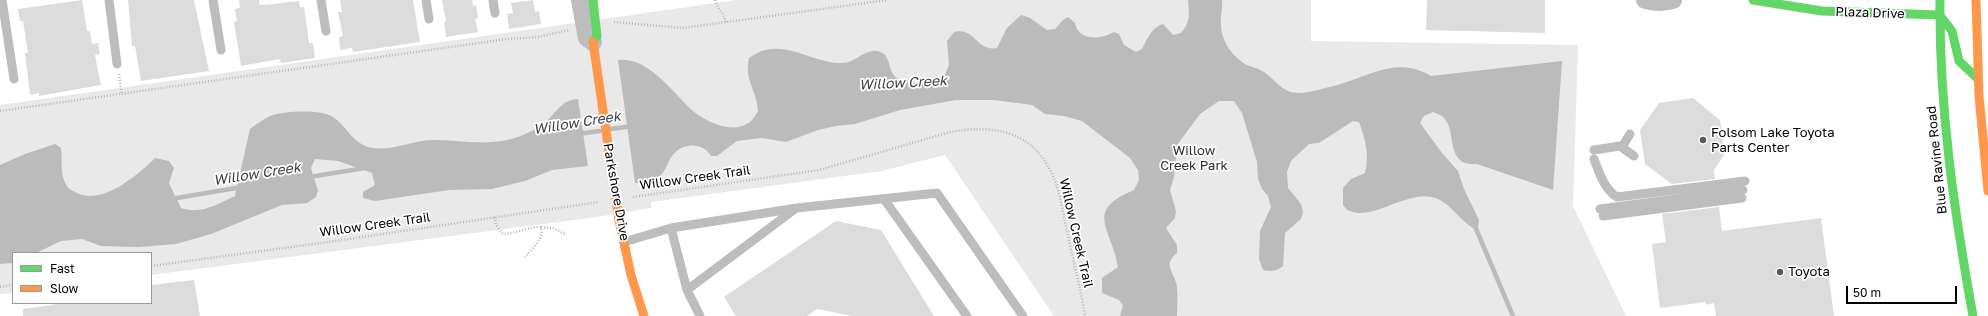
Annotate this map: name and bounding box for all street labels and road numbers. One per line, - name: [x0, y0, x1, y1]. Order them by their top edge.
- street label: Plaza Drive: [1835, 4, 1905, 22]
- street label: Blue Ravine Road: [1924, 105, 1950, 215]
- street label: Parkshore Drive: [600, 142, 632, 242]
- street label: Willow Creek Trail: [639, 162, 751, 194]
- street label: Willow Creek Trail: [1056, 177, 1096, 289]
- street label: Willow Creek Trail: [319, 209, 431, 241]

